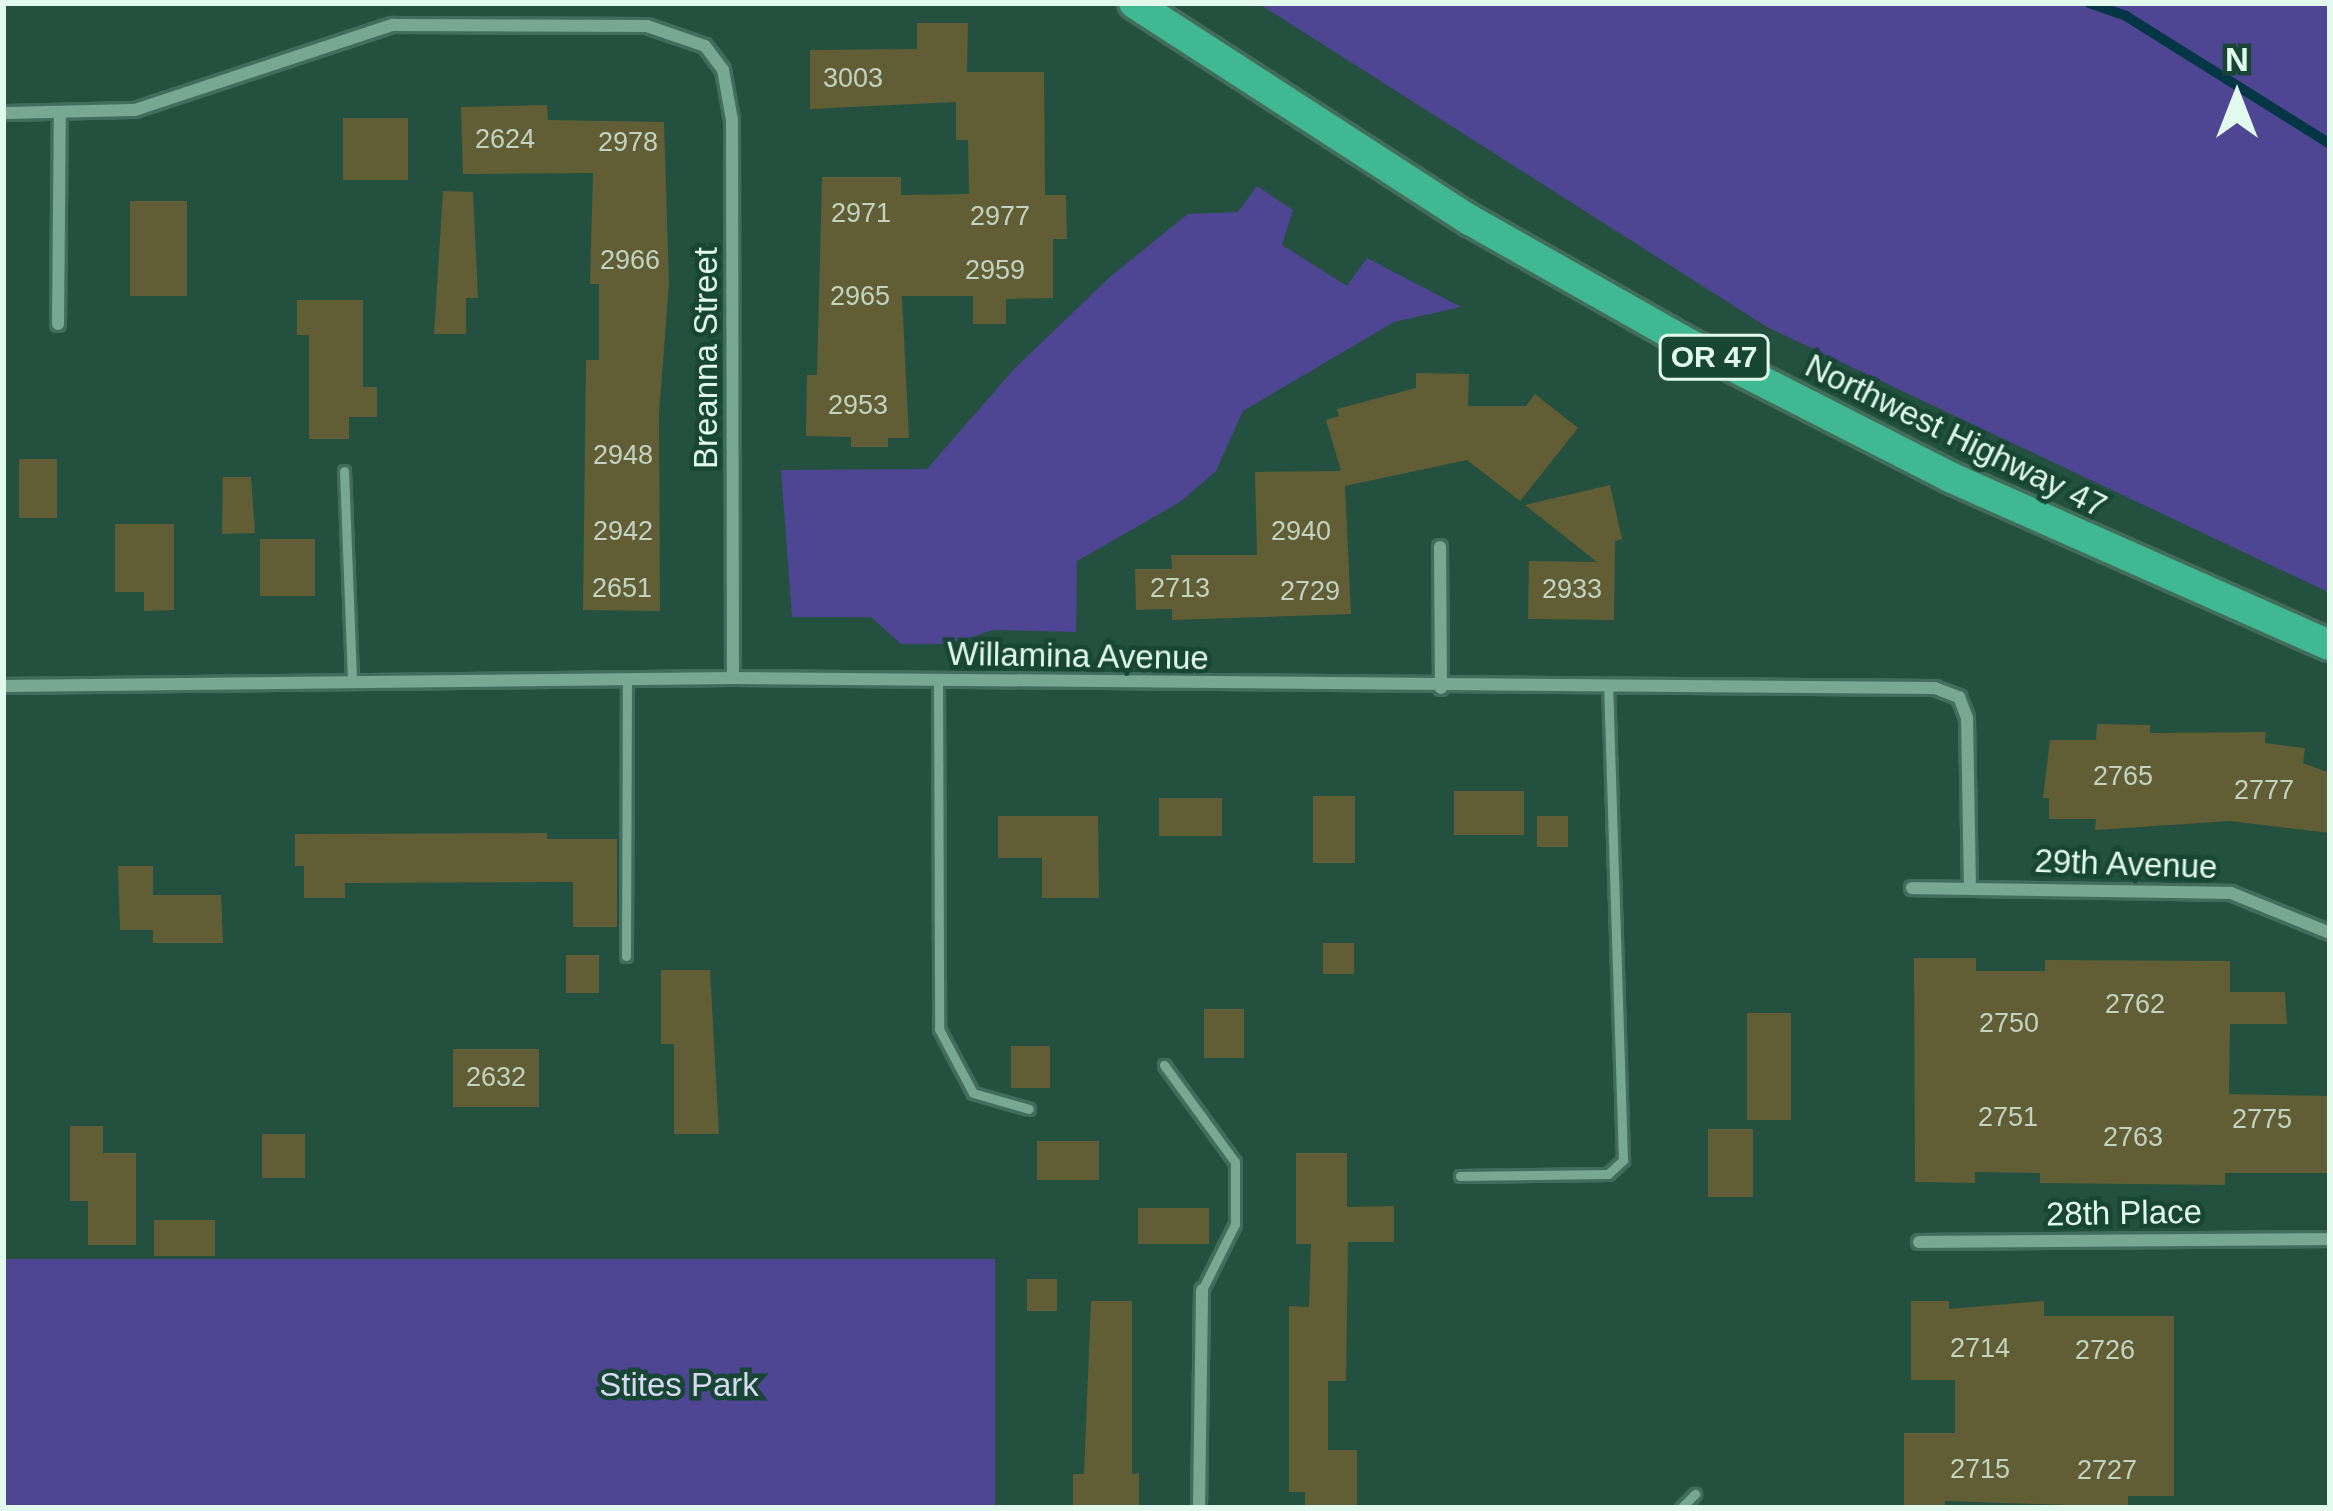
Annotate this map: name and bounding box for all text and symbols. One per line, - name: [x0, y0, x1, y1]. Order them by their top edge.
- north arrow: [2177, 36, 2297, 156]
- text: N: [2225, 41, 2249, 78]
- house number: 3003: [823, 63, 883, 95]
- house number: 2624: [475, 124, 535, 156]
- house number: 2978: [598, 127, 658, 159]
- house number: 2971: [831, 198, 891, 230]
- house number: 2977: [970, 201, 1030, 233]
- house number: 2966: [600, 245, 660, 277]
- street label: Breanna Street: [686, 247, 726, 469]
- house number: 2959: [965, 255, 1025, 287]
- house number: 2965: [830, 281, 890, 313]
- road number: OR 47: [1657, 333, 1771, 381]
- street label: Northwest Highway 47: [1799, 346, 2113, 526]
- house number: 2953: [828, 390, 888, 422]
- house number: 2948: [593, 440, 653, 472]
- house number: 2942: [593, 516, 653, 548]
- house number: 2940: [1271, 516, 1331, 548]
- house number: 2651: [592, 573, 652, 605]
- house number: 2713: [1150, 573, 1210, 605]
- house number: 2933: [1542, 574, 1602, 606]
- house number: 2729: [1280, 576, 1340, 608]
- street label: Willamina Avenue: [946, 634, 1210, 678]
- house number: 2765: [2093, 761, 2153, 793]
- house number: 2777: [2234, 775, 2294, 807]
- street label: 29th Avenue: [2033, 841, 2219, 887]
- house number: 2762: [2105, 989, 2165, 1021]
- house number: 2750: [1979, 1008, 2039, 1040]
- house number: 2632: [466, 1062, 526, 1094]
- house number: 2751: [1978, 1102, 2038, 1134]
- house number: 2775: [2232, 1104, 2292, 1136]
- house number: 2763: [2103, 1122, 2163, 1154]
- street label: 28th Place: [2046, 1192, 2202, 1234]
- house number: 2714: [1950, 1333, 2010, 1365]
- house number: 2726: [2075, 1335, 2135, 1367]
- park label: Stites Park: [599, 1365, 759, 1405]
- house number: 2715: [1950, 1454, 2010, 1486]
- house number: 2727: [2077, 1455, 2137, 1487]

